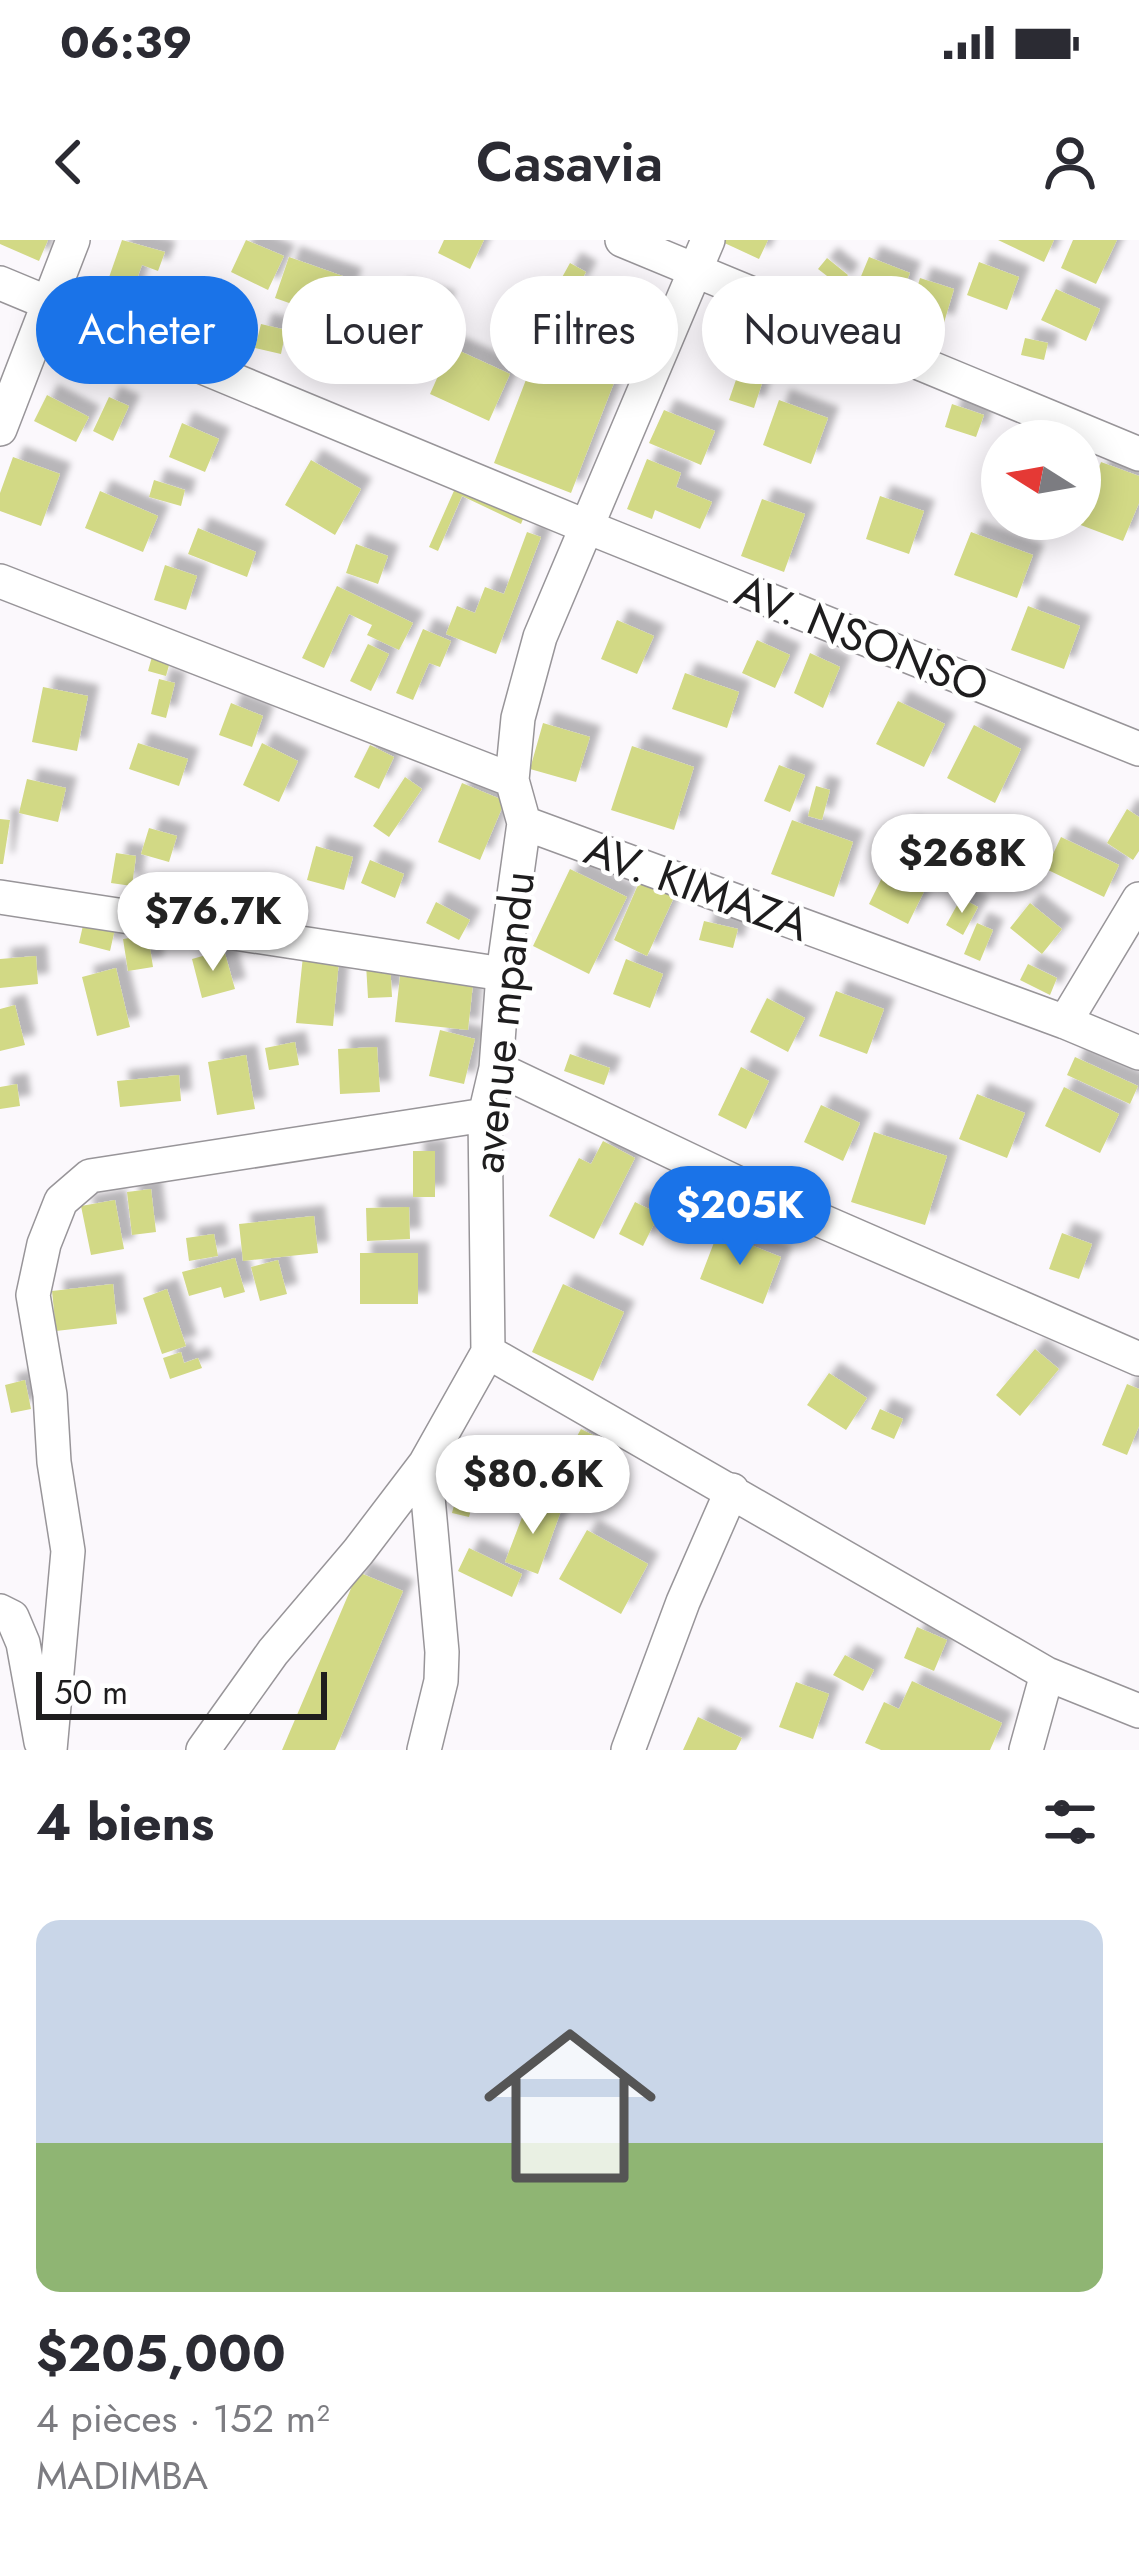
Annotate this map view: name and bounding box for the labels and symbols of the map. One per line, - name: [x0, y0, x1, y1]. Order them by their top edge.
- north arrow: [981, 420, 1101, 540]
- street label: AV. NSONSO: [726, 558, 998, 718]
- pin: $268K: [878, 814, 1046, 916]
- street label: AV. KIMAZA: [576, 816, 818, 958]
- street label: avenue mpandu: [455, 868, 551, 1176]
- pin: $76.7K: [115, 872, 311, 974]
- pin: $205K: [656, 1166, 824, 1268]
- pin: $80.6K: [435, 1435, 631, 1537]
- scale bar: [36, 1666, 327, 1719]

